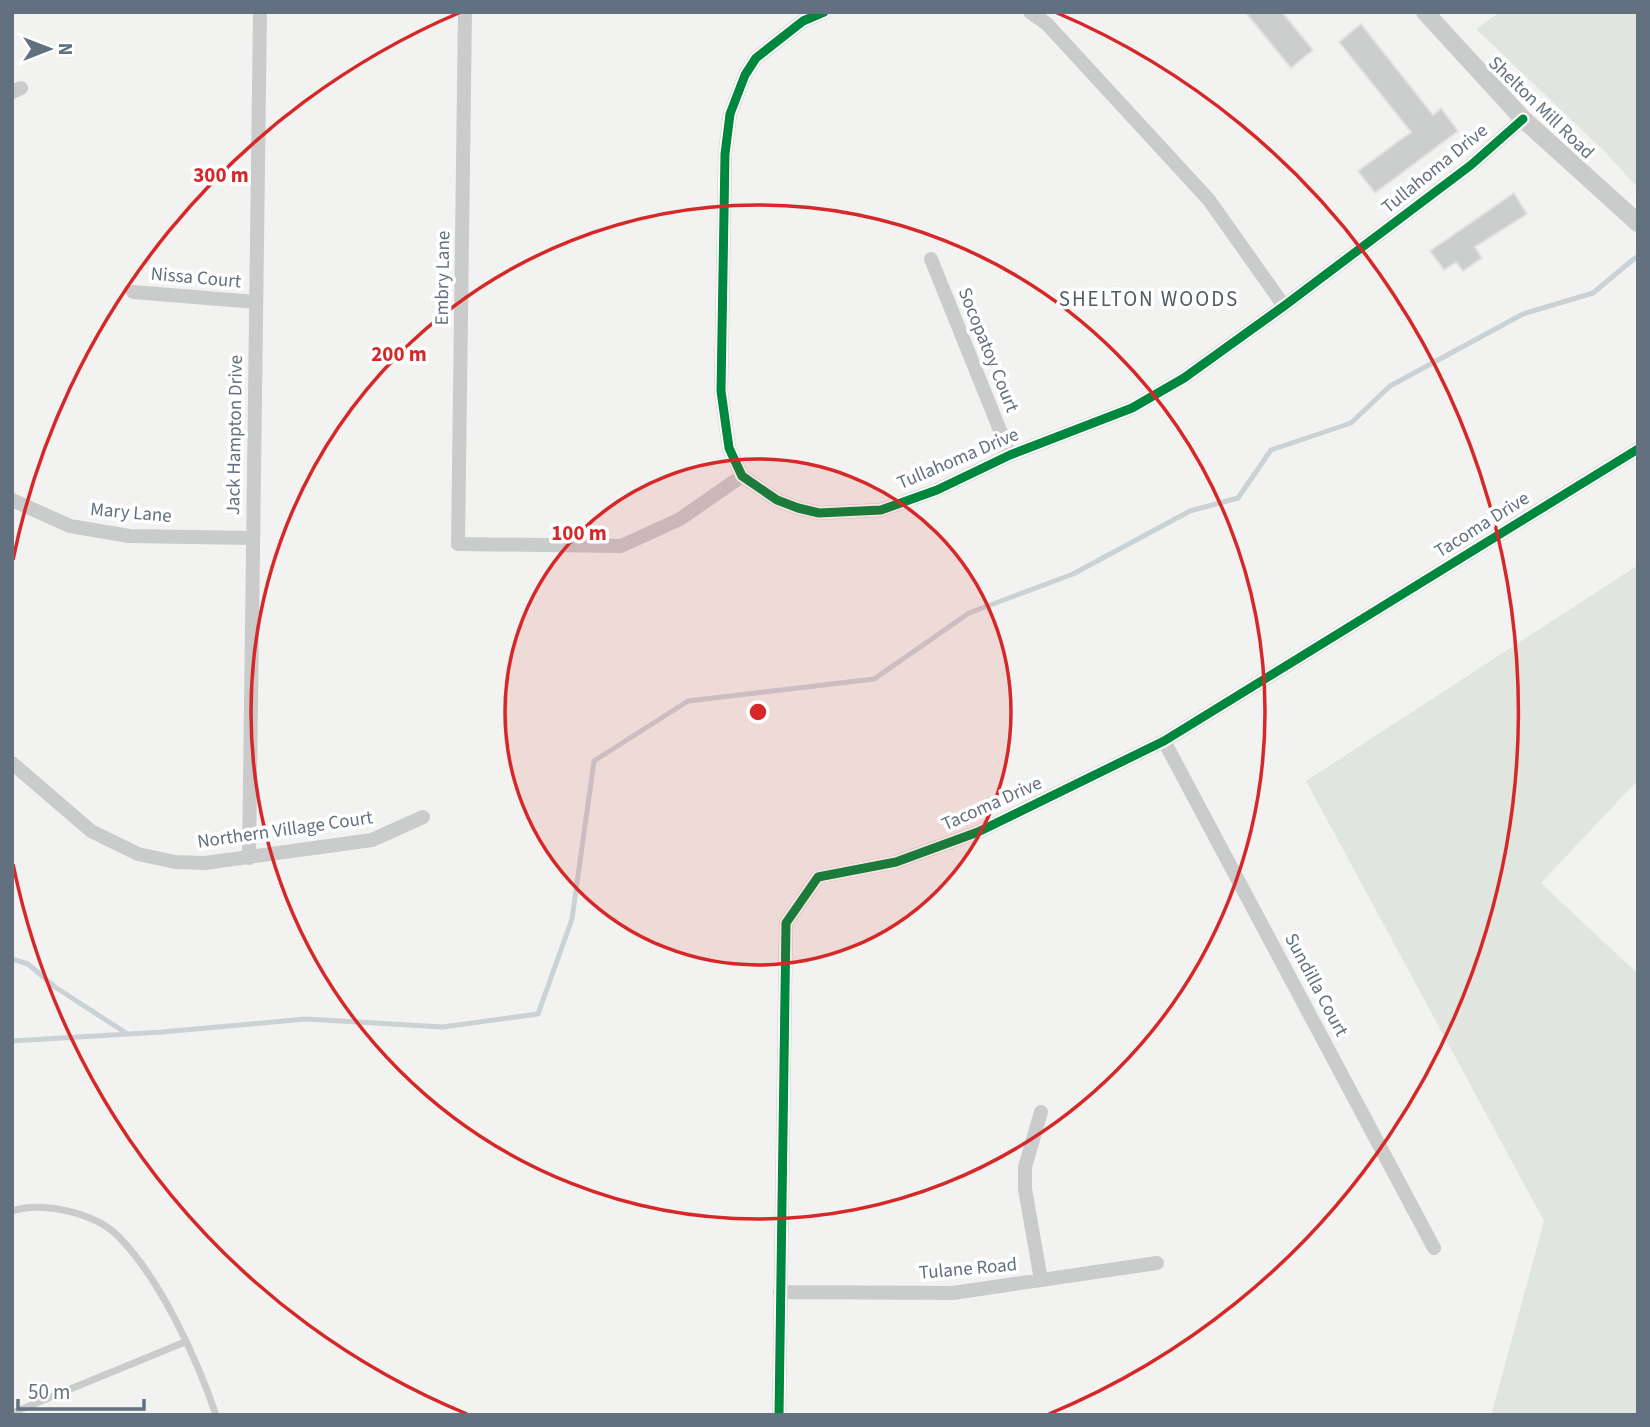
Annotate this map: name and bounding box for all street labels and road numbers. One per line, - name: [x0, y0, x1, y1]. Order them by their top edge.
- street label: Shelton Mill Road: [1482, 50, 1600, 166]
- street label: Tullahoma Drive: [1376, 118, 1494, 220]
- street label: Embry Lane: [429, 230, 457, 326]
- street label: Nissa Court: [150, 261, 243, 295]
- street label: Socopatoy Court: [951, 284, 1025, 417]
- street label: Jack Hampton Drive: [220, 355, 250, 515]
- street label: Tullahoma Drive: [893, 421, 1023, 497]
- street label: Tacoma Drive: [1429, 485, 1535, 565]
- street label: Mary Lane: [89, 496, 173, 530]
- street label: Tacoma Drive: [938, 770, 1046, 838]
- street label: Northern Village Court: [196, 804, 375, 856]
- street label: Sundilla Court: [1277, 928, 1355, 1042]
- street label: Tulane Road: [918, 1251, 1018, 1287]

